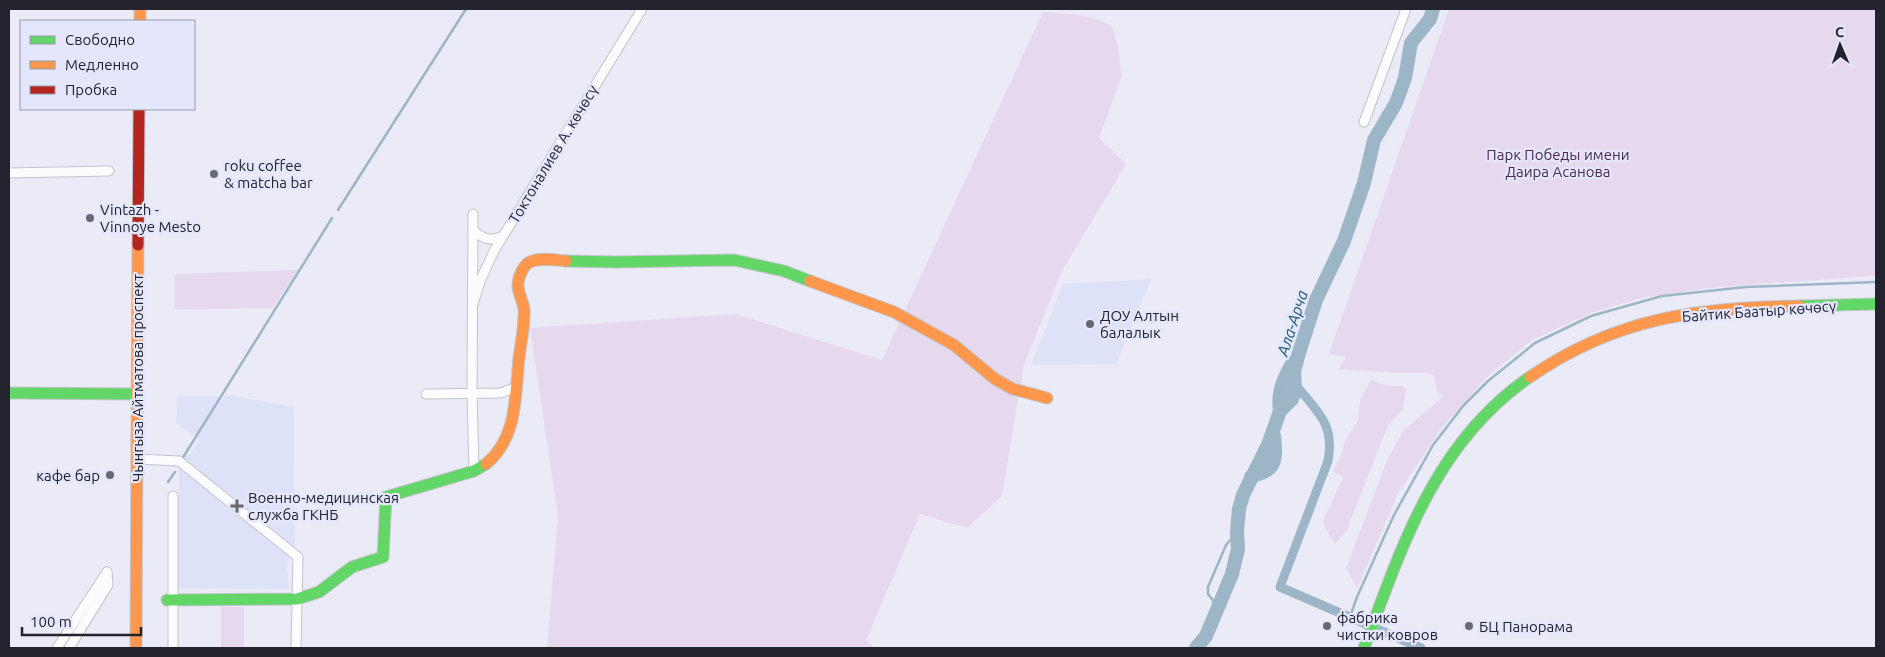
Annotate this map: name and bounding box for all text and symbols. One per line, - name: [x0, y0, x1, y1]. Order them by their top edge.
- legend: [20, 20, 195, 110]
- north arrow: [1815, 20, 1865, 70]
- text: С: [1835, 24, 1844, 40]
- text: Свободно: [65, 31, 135, 48]
- text: Медленно: [65, 56, 139, 73]
- text: Пробка: [65, 81, 117, 98]
- street label: Токтоналиев А. көчөсү: [505, 81, 601, 226]
- park label: Парк Победы имени Даира Асанова: [1486, 146, 1630, 180]
- place label: roku coffee & matcha bar: [224, 157, 313, 191]
- marker: roku coffee & matcha bar: [208, 168, 220, 180]
- place label: Vintazh - Vinnoye Mesto: [100, 201, 201, 235]
- marker: Vintazh - Vinnoye Mesto: [84, 212, 96, 224]
- street label: Чынгыза Айтматова проспект: [129, 274, 146, 482]
- water label: Ала-Арча: [1273, 288, 1311, 359]
- street label: Байтик Баатыр көчөсү: [1681, 297, 1837, 325]
- place label: ДОУ Алтын балалык: [1100, 307, 1179, 341]
- marker: ДОУ Алтын балалык: [1084, 318, 1096, 330]
- place label: кафе бар: [36, 467, 100, 484]
- marker: кафе бар: [104, 469, 116, 481]
- place label: Военно-медицинская служба ГКНБ: [248, 489, 399, 523]
- marker: Военно-медицинская служба ГКНБ: [230, 499, 244, 513]
- scale bar: [22, 604, 141, 636]
- place label: фабрика чистки ковров: [1337, 609, 1438, 643]
- text: 100 m: [30, 613, 72, 630]
- place label: БЦ Панорама: [1479, 618, 1573, 635]
- marker: фабрика чистки ковров: [1321, 620, 1333, 632]
- marker: БЦ Панорама: [1463, 620, 1475, 632]

